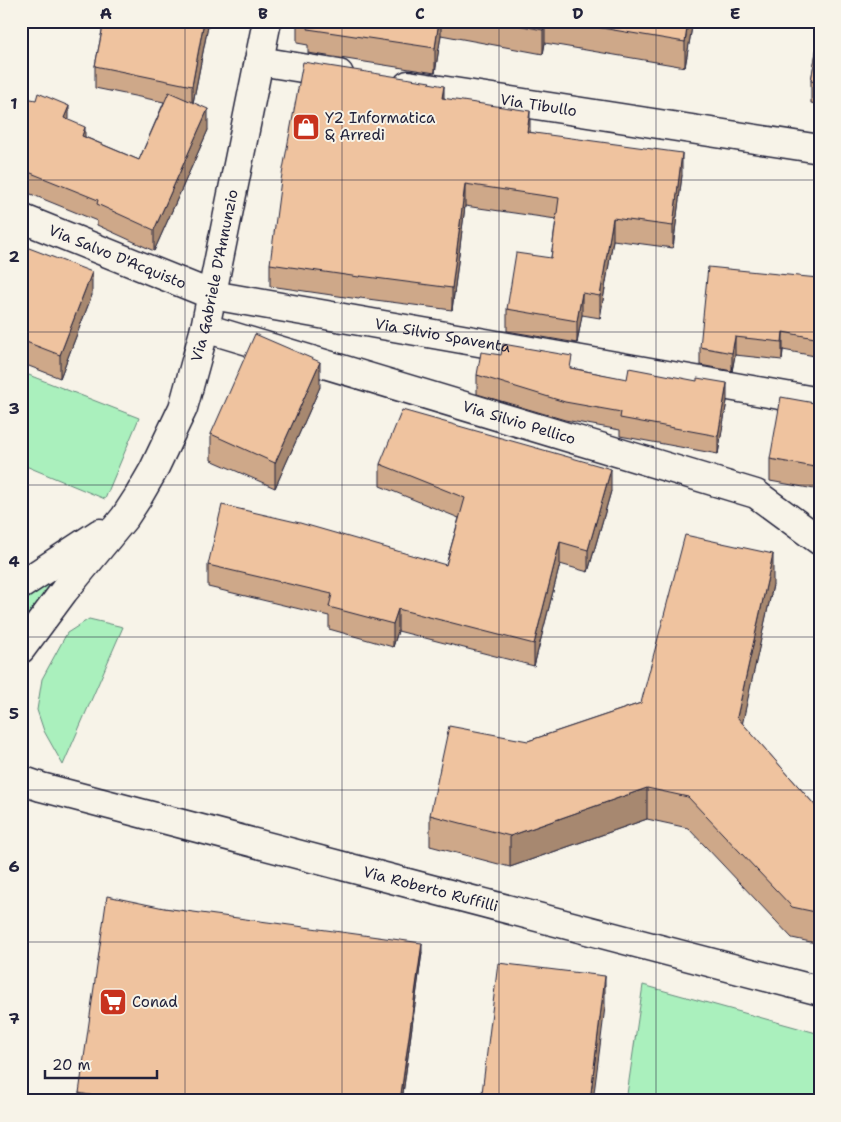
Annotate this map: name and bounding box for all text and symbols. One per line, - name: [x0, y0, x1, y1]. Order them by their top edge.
- text: A: [100, 3, 112, 24]
- text: B: [258, 3, 268, 24]
- text: C: [415, 3, 425, 24]
- text: D: [572, 3, 584, 24]
- text: E: [730, 3, 740, 24]
- street label: Via Tibullo: [499, 89, 578, 121]
- text: 1: [10, 93, 18, 114]
- place label: Y2 Informatica & Arredi: [325, 108, 436, 145]
- shop icon: Y2 Informatica & Arredi: [291, 112, 321, 142]
- street label: Via Gabriele D'Annunzio: [186, 188, 243, 364]
- street label: Via Salvo D'Acquisto: [46, 220, 189, 294]
- text: 2: [8, 246, 20, 267]
- street label: Via Silvio Spaventa: [373, 314, 513, 357]
- street label: Via Silvio Pellico: [460, 396, 578, 449]
- text: 3: [8, 398, 20, 419]
- text: 4: [8, 551, 20, 572]
- text: 5: [9, 703, 19, 724]
- text: 6: [8, 856, 20, 877]
- street label: Via Roberto Ruffilli: [361, 862, 500, 916]
- supermarket icon: Conad: [98, 987, 128, 1017]
- place label: Conad: [132, 992, 178, 1012]
- text: 7: [8, 1008, 20, 1029]
- scale bar: [45, 1047, 158, 1079]
- text: 20 m: [52, 1055, 91, 1075]

